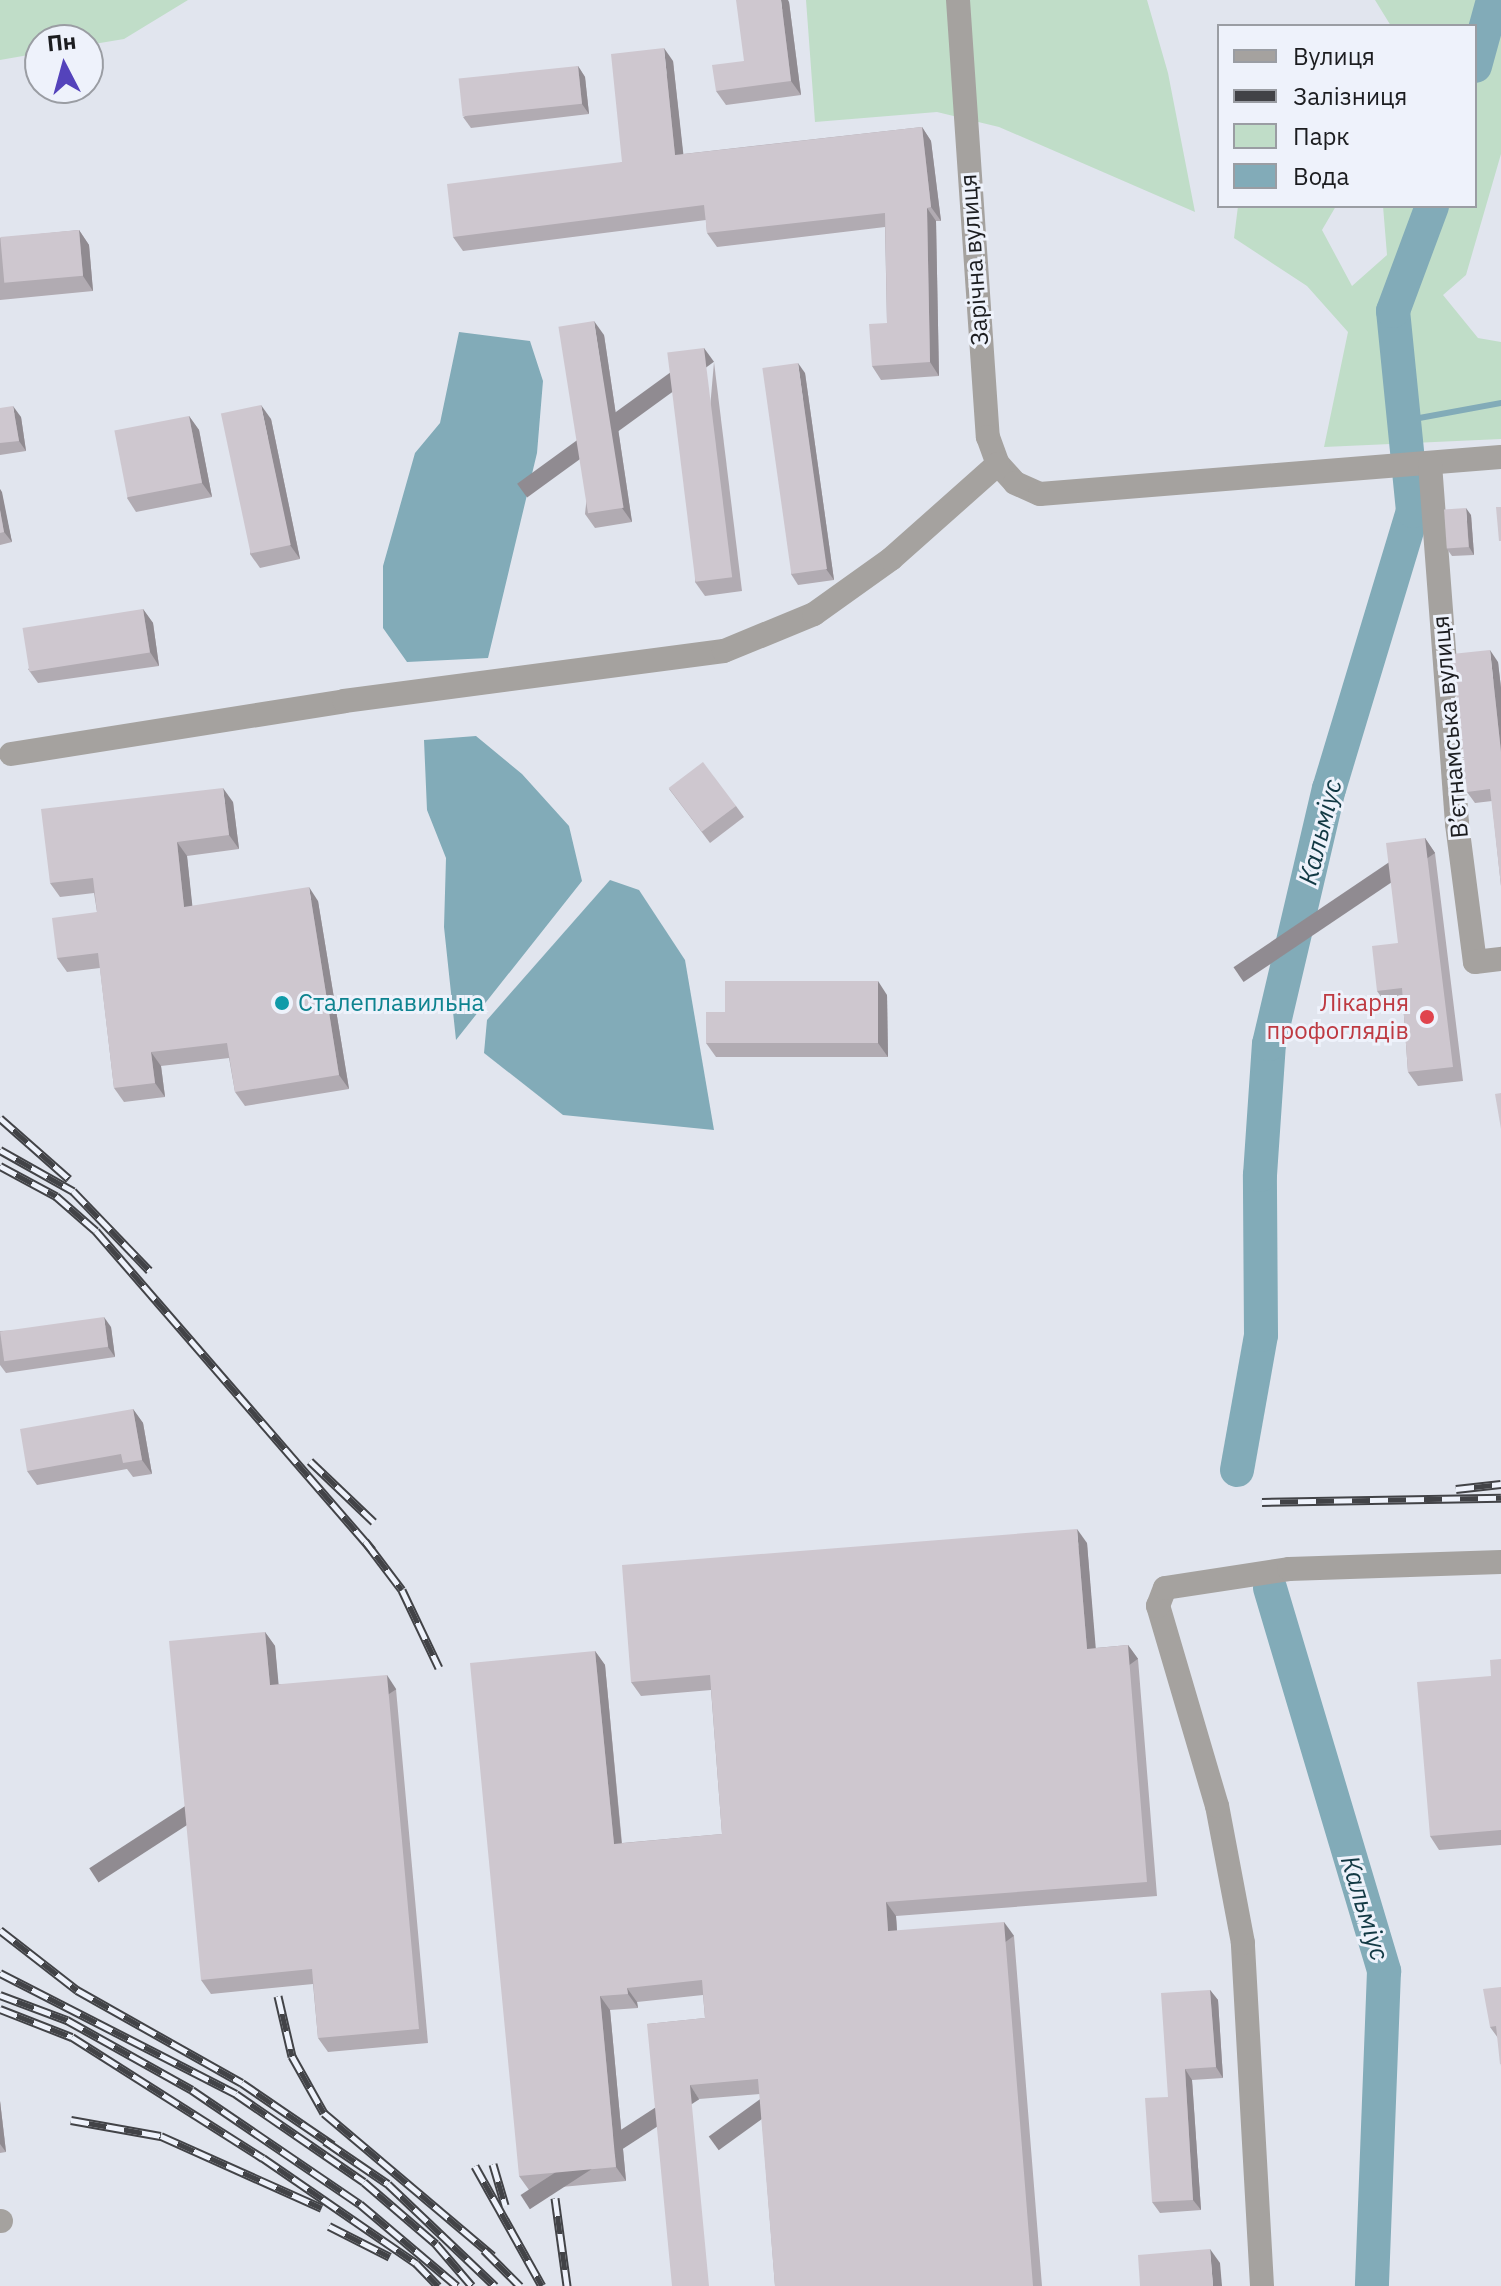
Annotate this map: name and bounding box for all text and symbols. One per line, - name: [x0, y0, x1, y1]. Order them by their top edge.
- north arrow: [24, 24, 104, 104]
- legend: [1217, 24, 1477, 208]
- text: Пн: [46, 26, 78, 58]
- text: Вулиця: [1293, 40, 1375, 72]
- text: Залізниця: [1293, 80, 1407, 112]
- text: Парк: [1293, 120, 1350, 152]
- text: Вода: [1293, 160, 1349, 192]
- street label: Зарічна вулиця: [954, 173, 994, 347]
- street label: В’єтнамська вулиця: [1426, 615, 1474, 839]
- water label: Кальміус: [1292, 776, 1348, 888]
- place label: Сталеплавильна: [298, 989, 484, 1017]
- place label: Лікарня профоглядів: [1267, 989, 1409, 1045]
- marker: Сталеплавильна: [273, 994, 291, 1012]
- marker: Лікарня профоглядів: [1416, 1006, 1438, 1028]
- water label: Кальміус: [1334, 1852, 1396, 1964]

